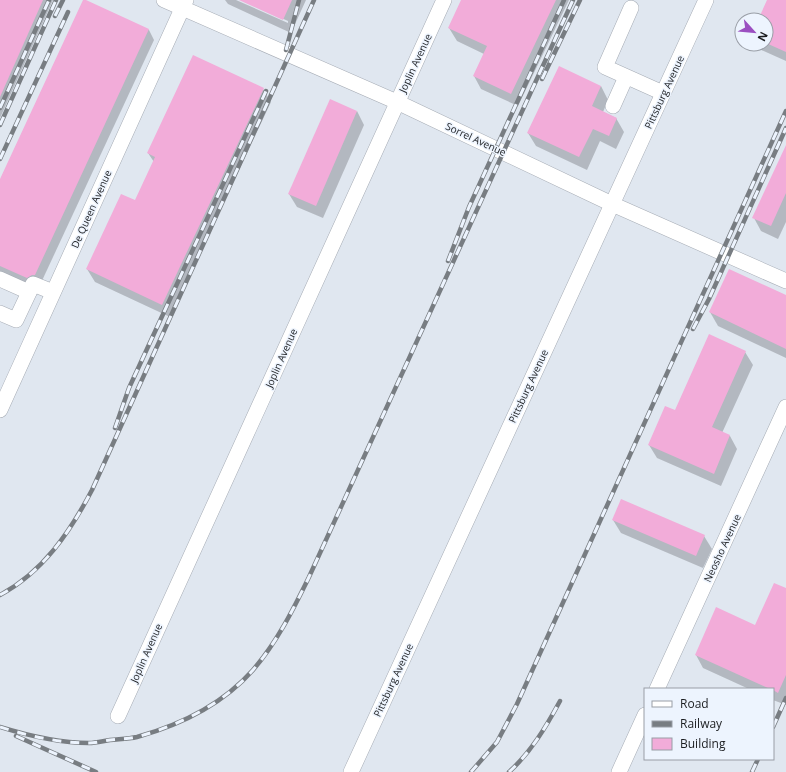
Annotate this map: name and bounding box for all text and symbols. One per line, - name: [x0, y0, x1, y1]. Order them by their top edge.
- north arrow: [734, 12, 774, 52]
- text: N: [755, 29, 772, 44]
- street label: Joplin Avenue: [395, 31, 435, 96]
- street label: Pittsburg Avenue: [641, 53, 687, 131]
- street label: Sorrel Avenue: [443, 119, 509, 159]
- street label: De Queen Avenue: [67, 167, 115, 250]
- street label: Joplin Avenue: [261, 326, 300, 391]
- street label: Pittsburg Avenue: [505, 347, 551, 425]
- street label: Neosho Avenue: [700, 511, 744, 584]
- street label: Joplin Avenue: [126, 621, 165, 686]
- street label: Pittsburg Avenue: [370, 641, 416, 719]
- legend: [644, 688, 774, 760]
- text: Road: [680, 695, 709, 712]
- text: Railway: [680, 715, 723, 732]
- text: Building: [680, 735, 726, 752]

